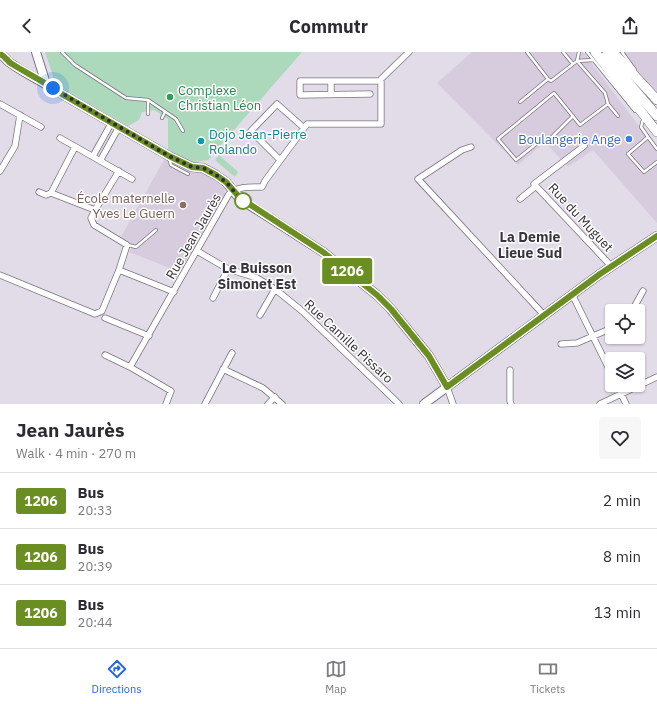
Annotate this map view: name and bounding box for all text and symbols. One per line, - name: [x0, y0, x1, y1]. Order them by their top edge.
- icon: back: [16, 15, 38, 37]
- text: Commutr: [289, 15, 368, 38]
- icon: share: [619, 15, 641, 37]
- your location: [43, 78, 63, 98]
- place label: Complexe Christian Léon: [178, 82, 261, 114]
- marker: Complexe Christian Léon: [165, 92, 175, 102]
- place label: Dojo Jean-Pierre Rolando: [209, 126, 307, 158]
- place label: Boulangerie Ange: [518, 131, 621, 148]
- marker: Boulangerie Ange: [624, 134, 634, 144]
- marker: Dojo Jean-Pierre Rolando: [196, 136, 206, 146]
- street label: Rue du Muguet: [544, 179, 617, 255]
- place label: École maternelle Yves Le Guern: [77, 190, 175, 222]
- street label: Rue Jean Jaurès: [162, 190, 225, 282]
- unlabelled marker: [234, 192, 252, 210]
- marker: École maternelle Yves Le Guern: [178, 200, 188, 210]
- district label: La Demie Lieue Sud: [498, 228, 562, 262]
- line badge: 1206: [319, 258, 375, 284]
- district label: Le Buisson Simonet Est: [218, 259, 296, 293]
- text: 1206: [330, 262, 364, 280]
- street label: Rue Camille Pissaro: [301, 296, 397, 387]
- map controls: [605, 304, 645, 392]
- button: locate: [605, 304, 645, 344]
- button: layers: [605, 352, 645, 392]
- button: heart: [599, 417, 641, 459]
- text: Jean Jaurès: [16, 418, 125, 442]
- text: Walk · 4 min · 270 m: [16, 445, 136, 462]
- text: Bus: [78, 483, 104, 502]
- text: 2 min: [603, 491, 641, 510]
- text: 1206: [24, 492, 58, 510]
- text: 20:33: [78, 502, 113, 519]
- text: Bus: [78, 539, 104, 558]
- text: 8 min: [603, 547, 641, 566]
- text: 1206: [24, 548, 58, 566]
- text: 20:39: [78, 558, 113, 575]
- text: Bus: [78, 595, 104, 614]
- text: 13 min: [594, 603, 641, 622]
- text: 1206: [24, 604, 58, 622]
- text: 20:44: [78, 614, 113, 631]
- tab: Directions: [92, 658, 142, 696]
- tab: Map: [325, 658, 347, 696]
- tab: Tickets: [530, 658, 565, 696]

